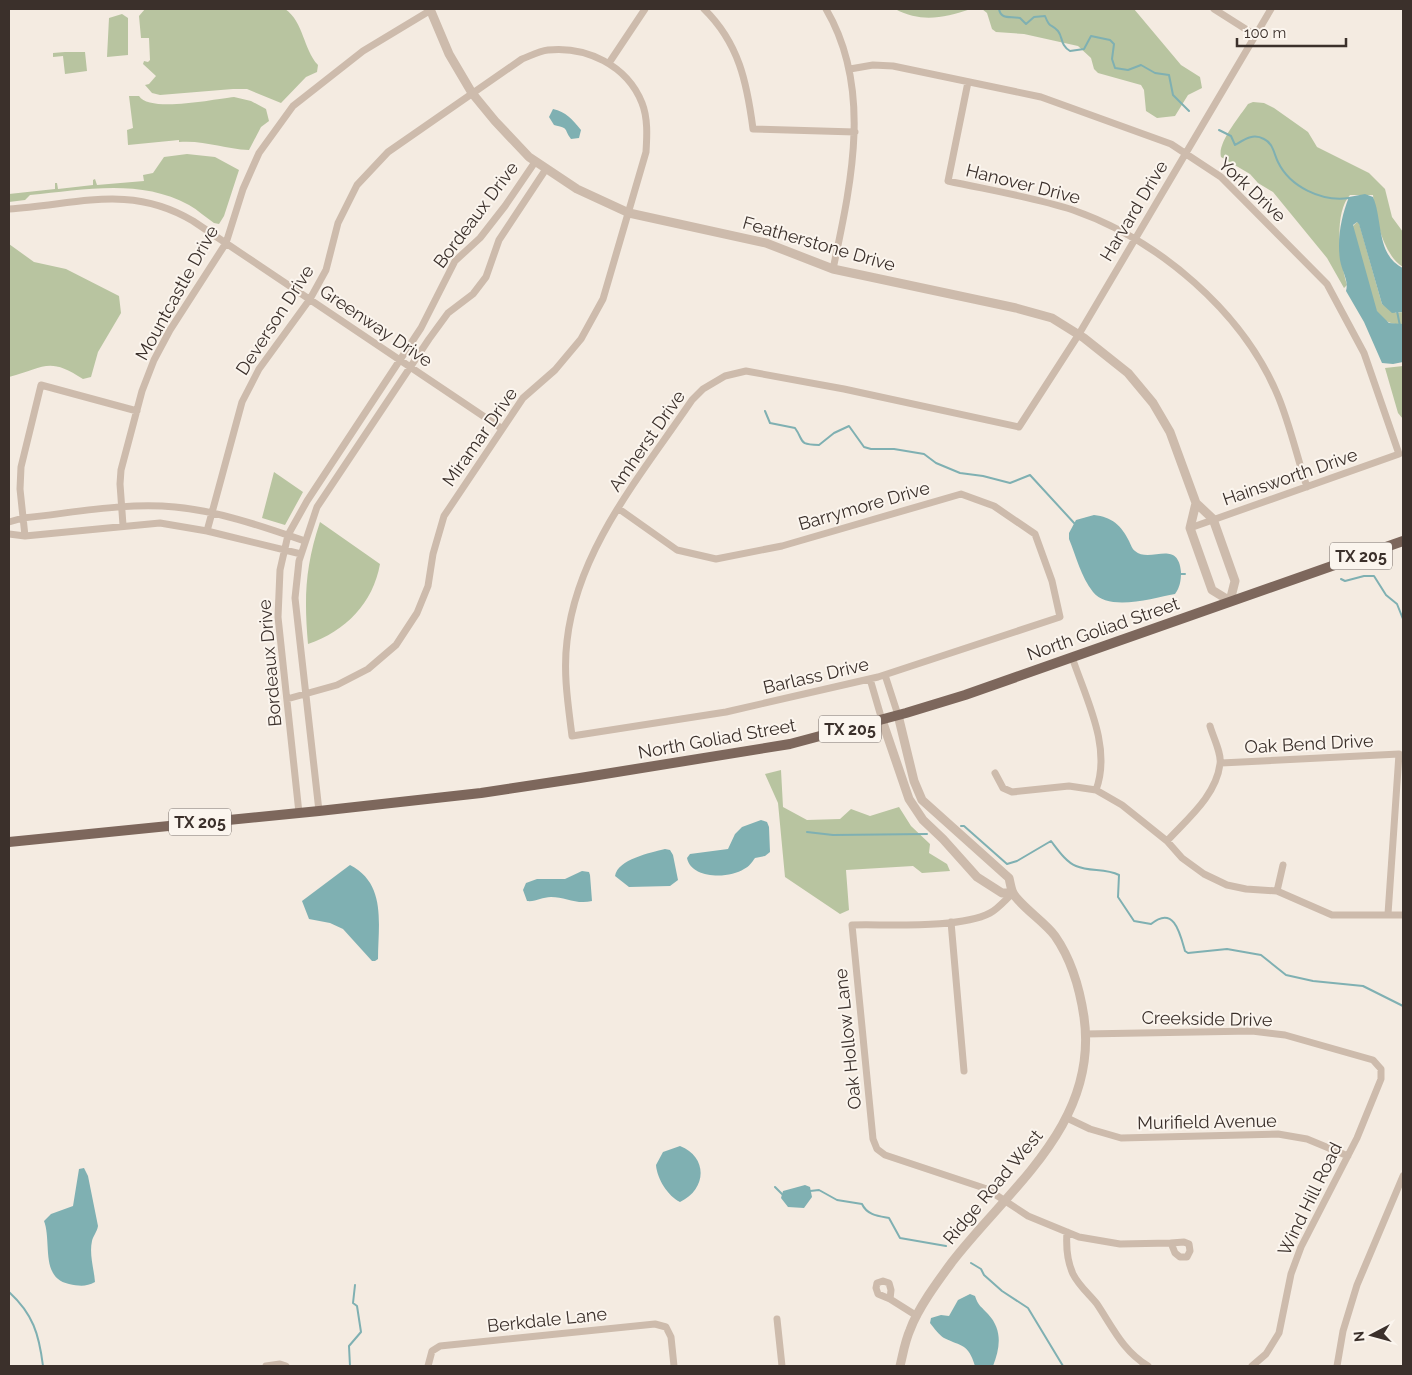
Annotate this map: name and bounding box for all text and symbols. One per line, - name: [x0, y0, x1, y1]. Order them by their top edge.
- scale bar: [1237, 15, 1346, 47]
- text: 100 m: [1244, 24, 1286, 42]
- street label: York Drive: [1214, 153, 1291, 226]
- street label: Harvard Drive: [1095, 156, 1172, 265]
- street label: Bordeaux Drive: [429, 157, 523, 272]
- street label: Hanover Drive: [964, 159, 1083, 208]
- street label: Featherstone Drive: [740, 212, 898, 275]
- street label: Mountcastle Drive: [131, 221, 222, 364]
- street label: Deverson Drive: [231, 260, 318, 379]
- street label: Greenway Drive: [316, 280, 437, 371]
- street label: Miramar Drive: [438, 383, 522, 490]
- street label: Amherst Drive: [604, 386, 689, 495]
- street label: Hainsworth Drive: [1220, 443, 1360, 509]
- street label: Barrymore Drive: [796, 477, 932, 534]
- road number: TX 205: [1330, 542, 1392, 570]
- street label: North Goliad Street: [1024, 593, 1182, 664]
- street label: Bordeaux Drive: [253, 598, 286, 728]
- street label: Barlass Drive: [761, 653, 871, 698]
- street label: North Goliad Street: [636, 714, 797, 763]
- road number: TX 205: [819, 716, 881, 742]
- street label: Oak Bend Drive: [1244, 730, 1374, 757]
- road number: TX 205: [169, 809, 231, 836]
- street label: Oak Hollow Lane: [830, 967, 865, 1111]
- street label: Creekside Drive: [1141, 1007, 1273, 1030]
- street label: Murifield Avenue: [1137, 1110, 1277, 1133]
- street label: Ridge Road West: [939, 1125, 1047, 1248]
- street label: Wind Hill Road: [1273, 1139, 1346, 1259]
- street label: Berkdale Lane: [486, 1303, 608, 1336]
- north arrow: [1347, 1310, 1397, 1360]
- text: N: [1351, 1330, 1368, 1343]

